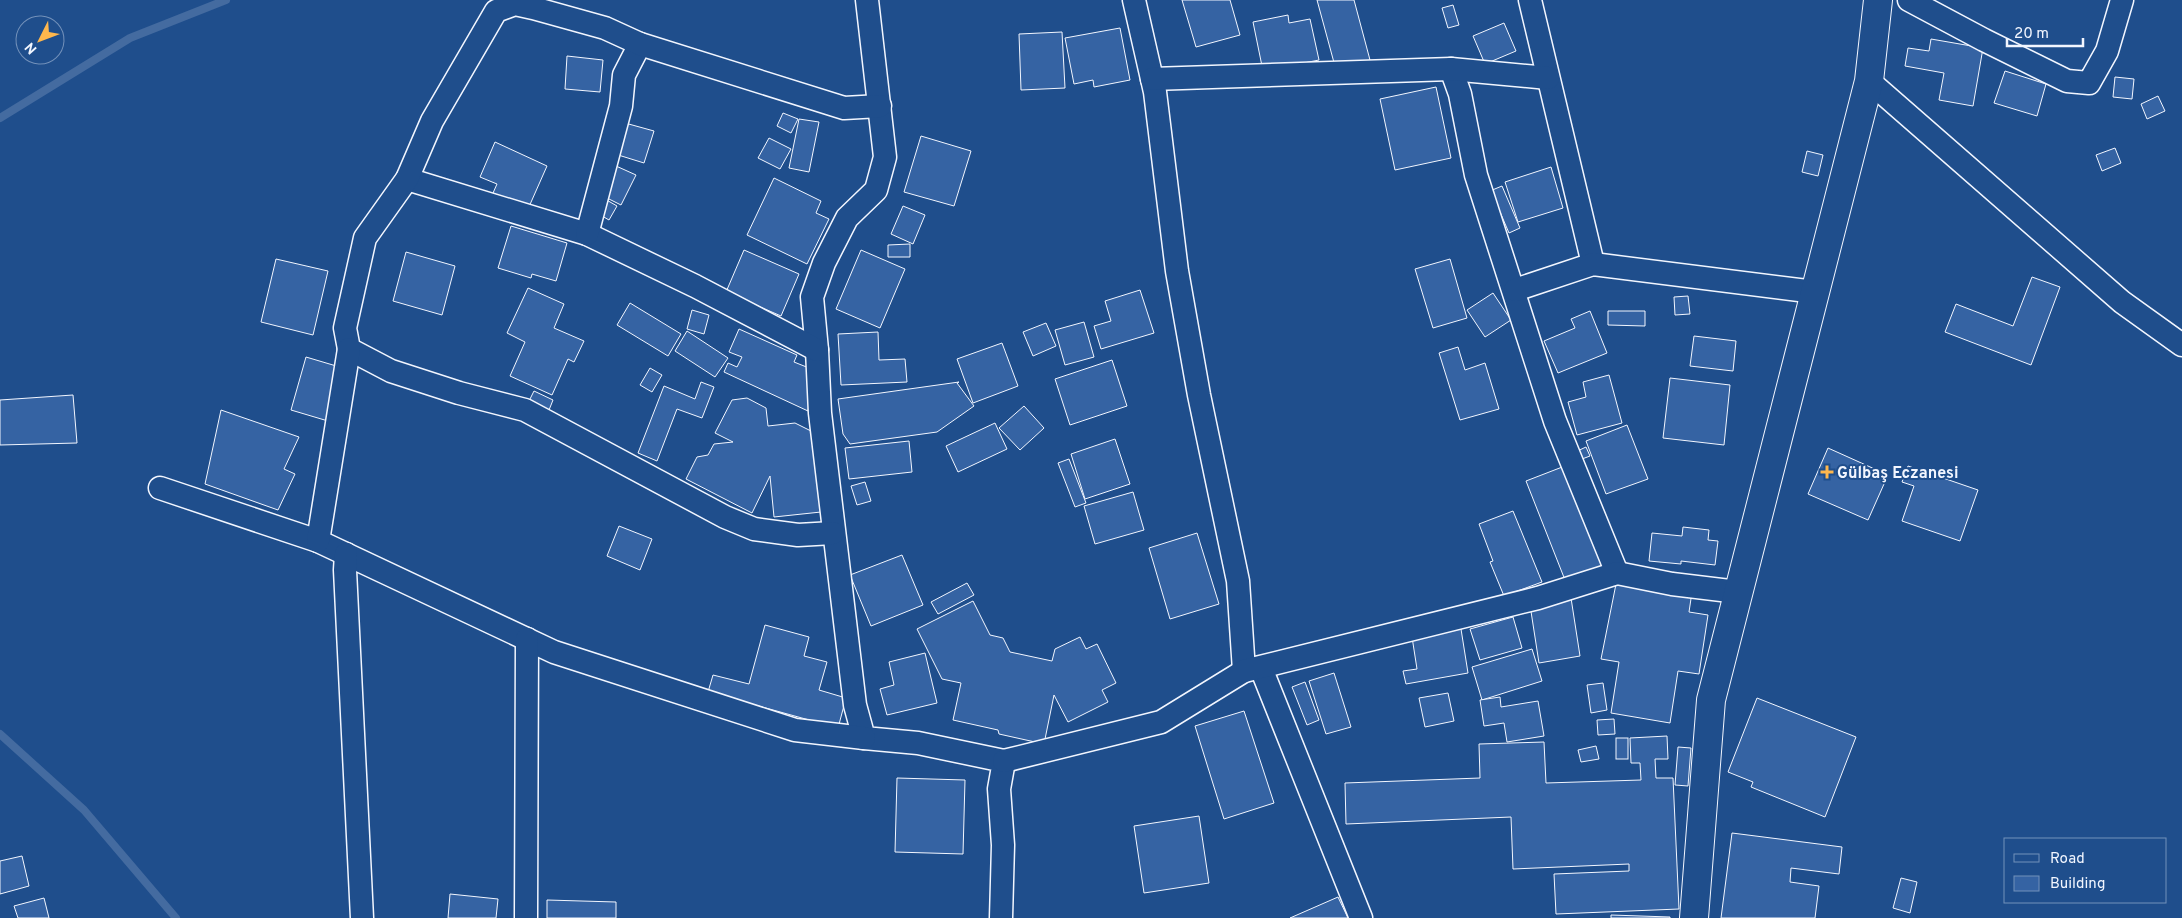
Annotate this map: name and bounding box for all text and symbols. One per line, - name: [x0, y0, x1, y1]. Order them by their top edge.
- north arrow: [15, 15, 65, 65]
- scale bar: [2007, 15, 2083, 47]
- text: 20 m: [2014, 25, 2049, 44]
- text: N: [22, 38, 41, 57]
- place label: Gülbaş Eczanesi: [1837, 464, 1958, 484]
- marker: Gülbaş Eczanesi: [1821, 466, 1833, 478]
- legend: [2004, 838, 2167, 903]
- text: Road: [2050, 850, 2085, 869]
- text: Building: [2050, 875, 2105, 894]

